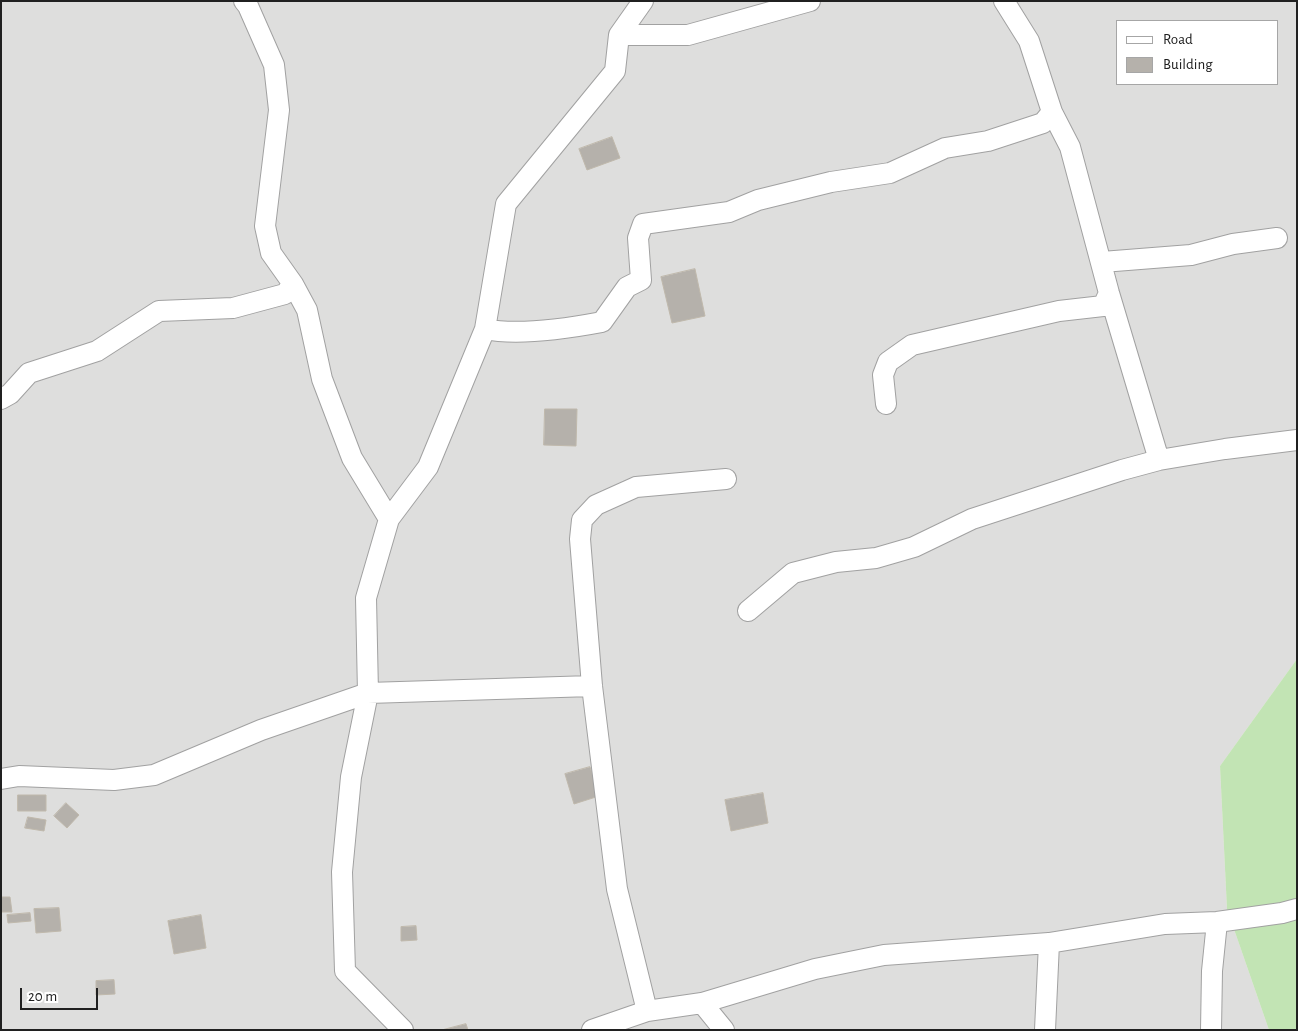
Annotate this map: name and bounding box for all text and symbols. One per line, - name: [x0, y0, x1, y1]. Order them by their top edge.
- legend: [1116, 20, 1278, 85]
- text: Road: [1163, 32, 1193, 47]
- text: Building: [1163, 57, 1213, 72]
- scale bar: [22, 978, 100, 1010]
- text: 20 m: [28, 989, 57, 1004]

